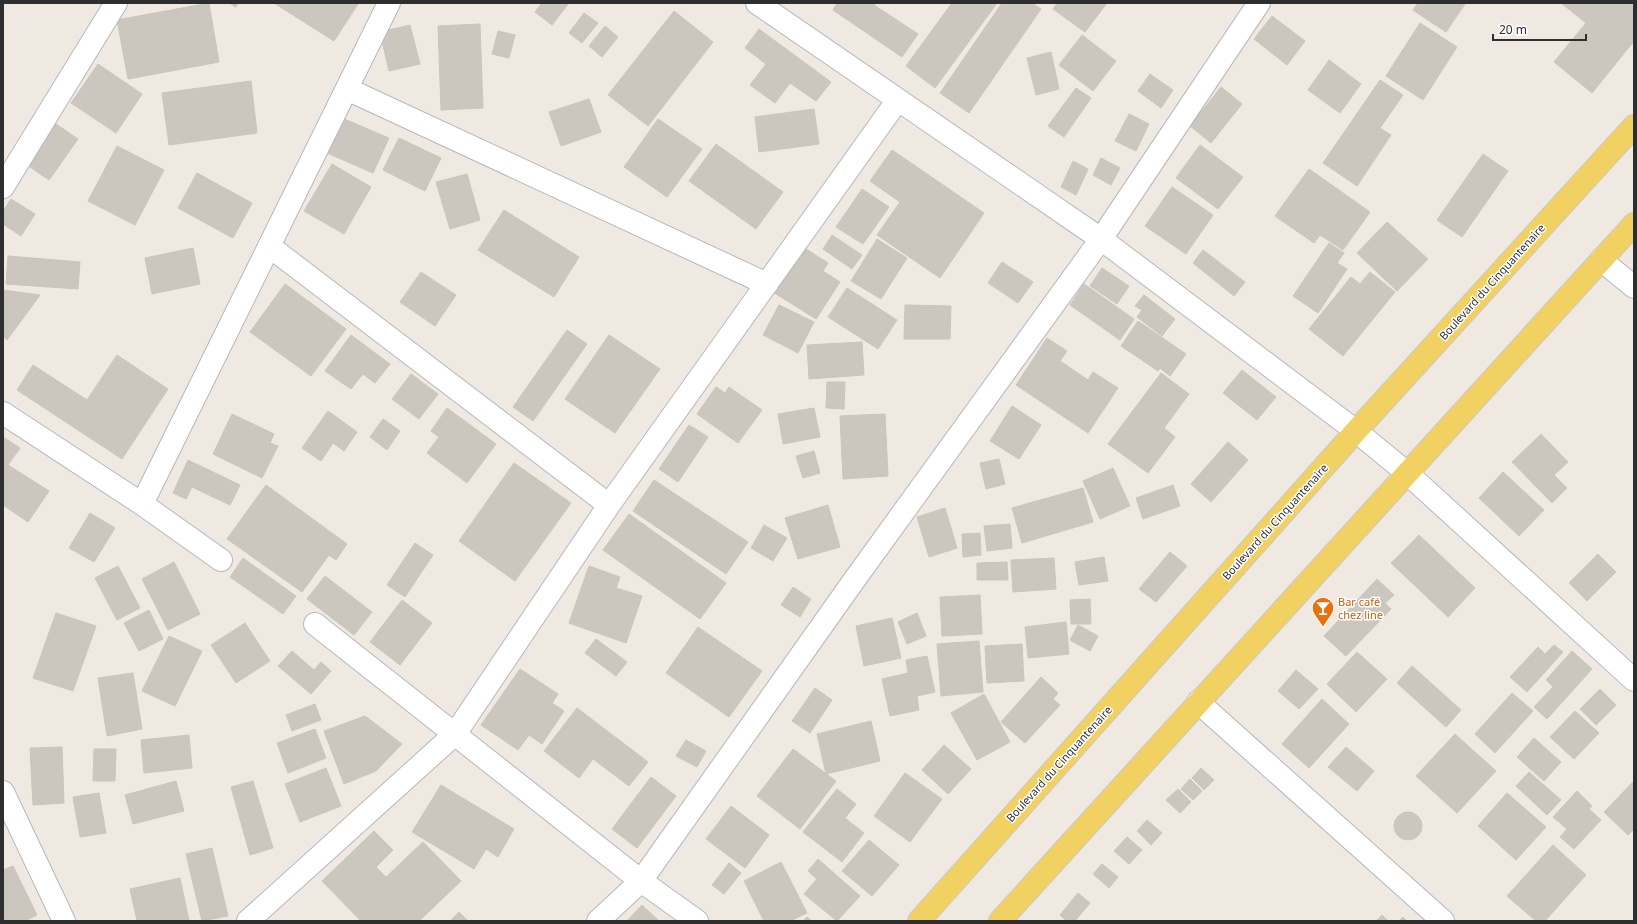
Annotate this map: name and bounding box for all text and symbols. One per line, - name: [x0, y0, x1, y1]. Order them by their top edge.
- scale bar: [1493, 16, 1586, 42]
- text: 20 m: [1499, 21, 1527, 38]
- street label: Boulevard du Cinquantenaire: [1435, 220, 1548, 343]
- street label: Boulevard du Cinquantenaire: [1218, 460, 1331, 583]
- place label: Bar café chez line: [1338, 594, 1383, 622]
- bar icon: Bar café chez line: [1310, 595, 1336, 628]
- street label: Boulevard du Cinquantenaire: [1002, 702, 1115, 825]

